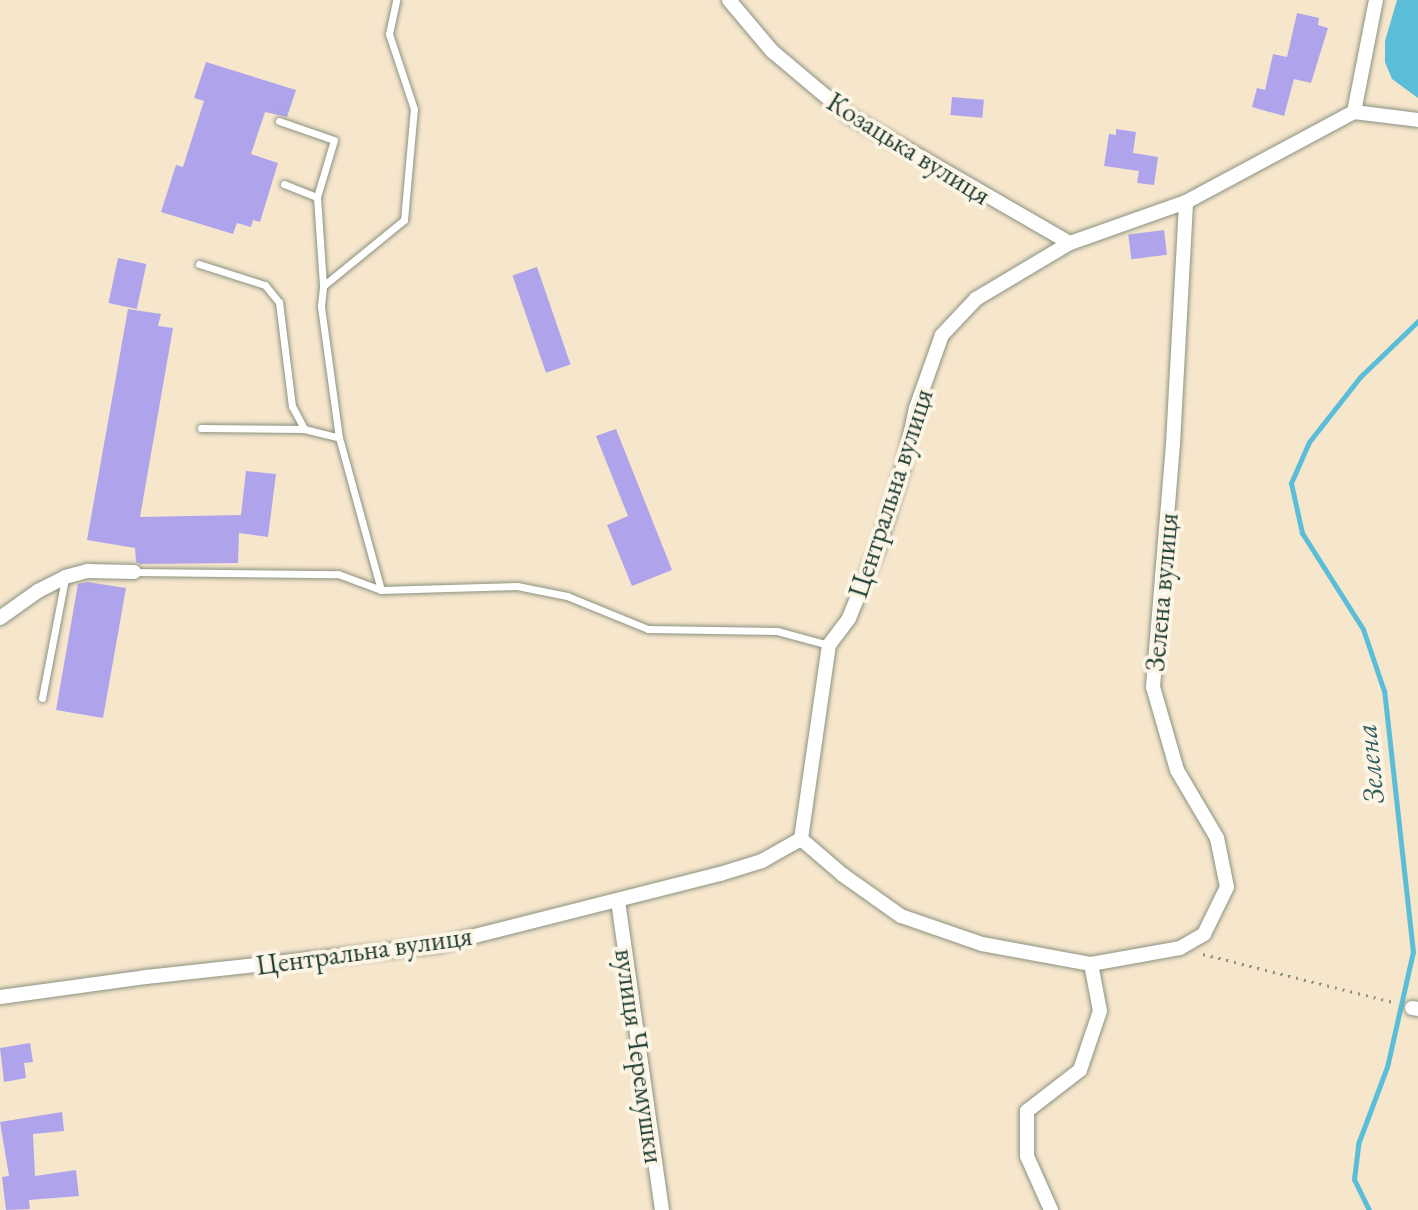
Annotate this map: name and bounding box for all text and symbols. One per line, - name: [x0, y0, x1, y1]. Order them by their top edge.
- street label: Козацька вулиця: [821, 84, 997, 212]
- street label: Центральна вулиця: [840, 384, 940, 602]
- street label: Зелена вулиця: [1137, 511, 1185, 673]
- water label: Зелена: [1348, 722, 1392, 806]
- street label: Центральна вулиця: [254, 918, 474, 982]
- street label: вулиця Черемушки: [608, 946, 672, 1166]

